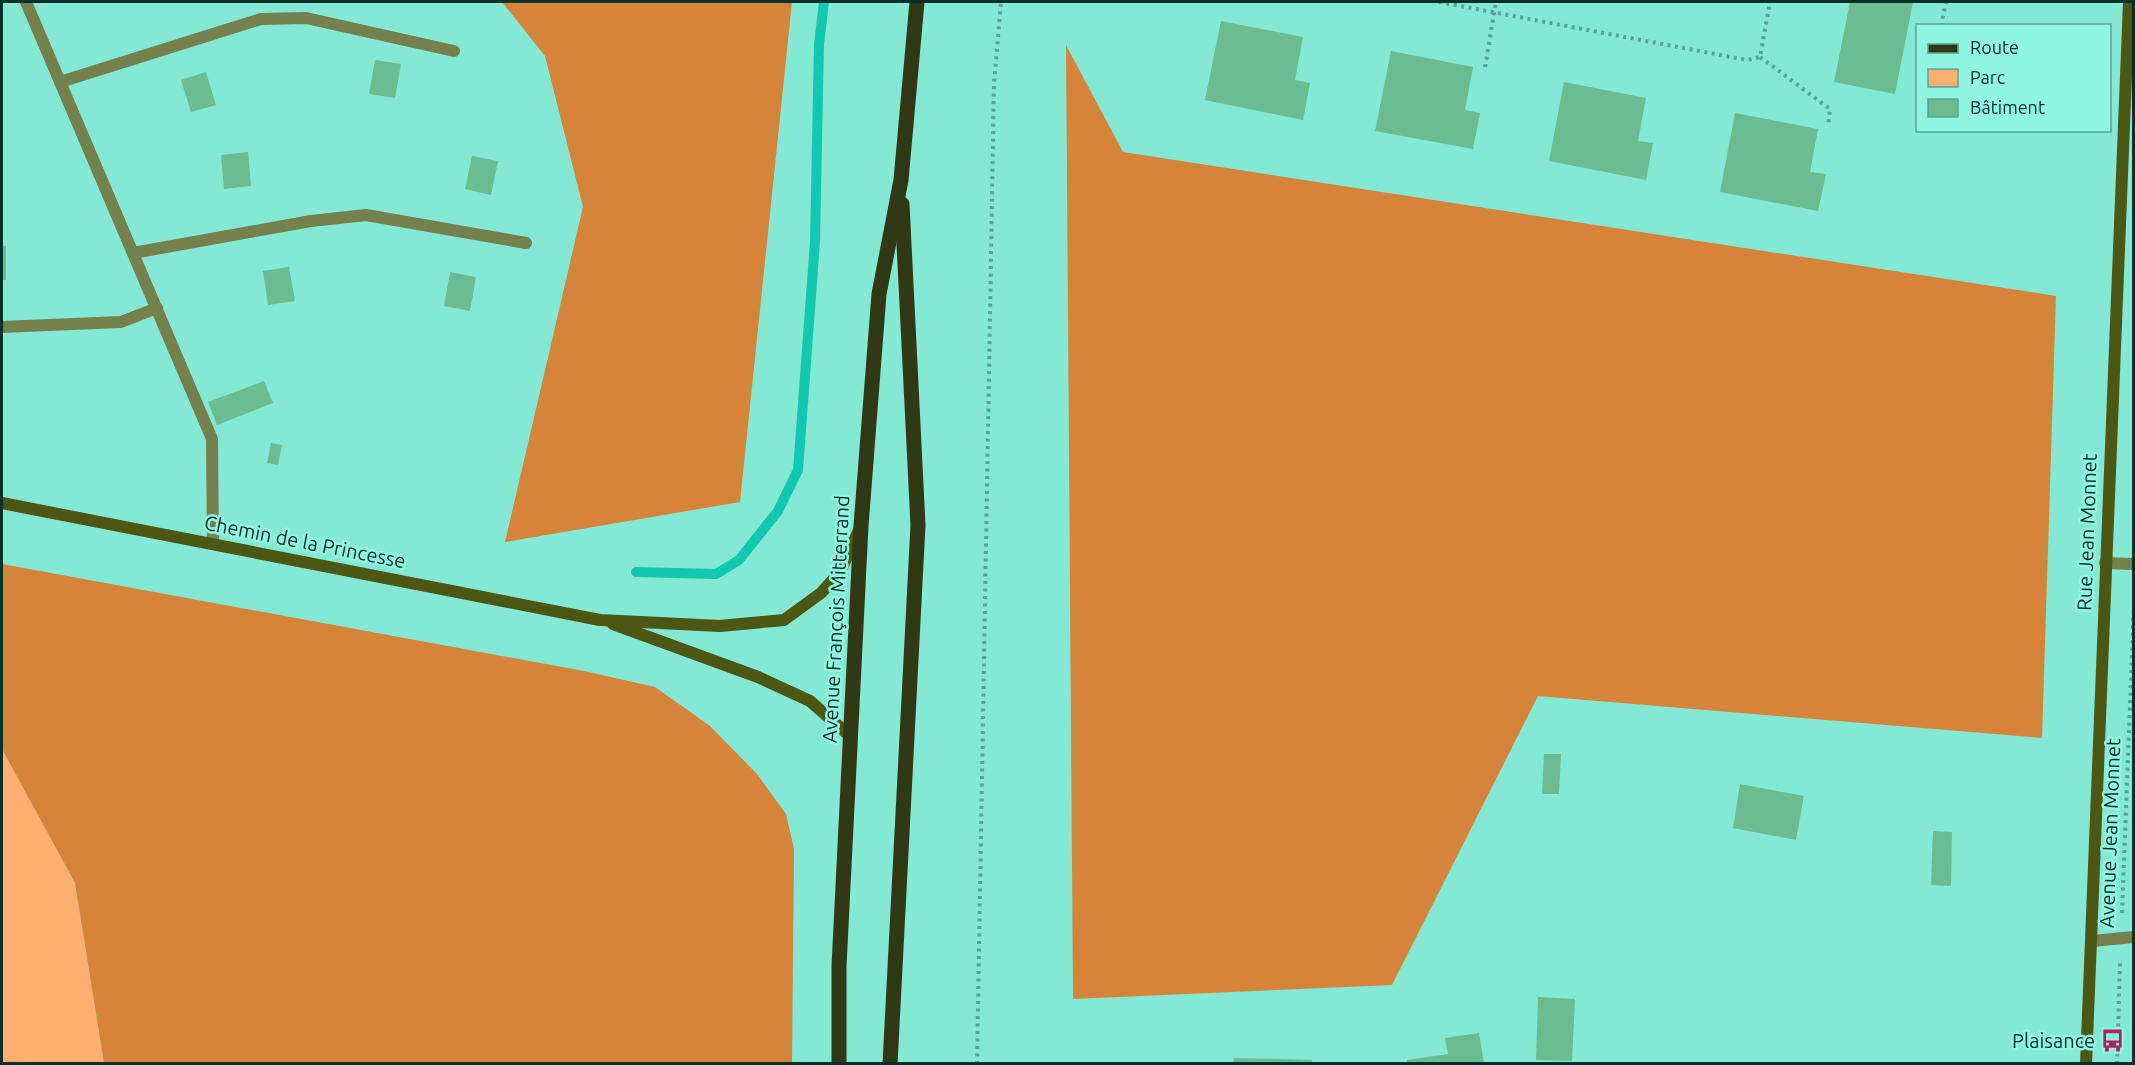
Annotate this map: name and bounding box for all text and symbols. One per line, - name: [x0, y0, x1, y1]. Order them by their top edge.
- legend: [1916, 24, 2111, 132]
- text: Route: [1970, 37, 2019, 57]
- text: Parc: [1970, 67, 2005, 87]
- text: Bâtiment: [1970, 97, 2045, 117]
- street label: Rue Jean Monnet: [2072, 453, 2101, 611]
- street label: Avenue François Mitterrand: [818, 495, 853, 743]
- street label: Chemin de la Princesse: [202, 511, 408, 572]
- street label: Avenue Jean Monnet: [2095, 738, 2124, 928]
- bus stop icon: Plaisance: [2100, 1028, 2126, 1054]
- place label: Plaisance: [2012, 1029, 2095, 1052]

